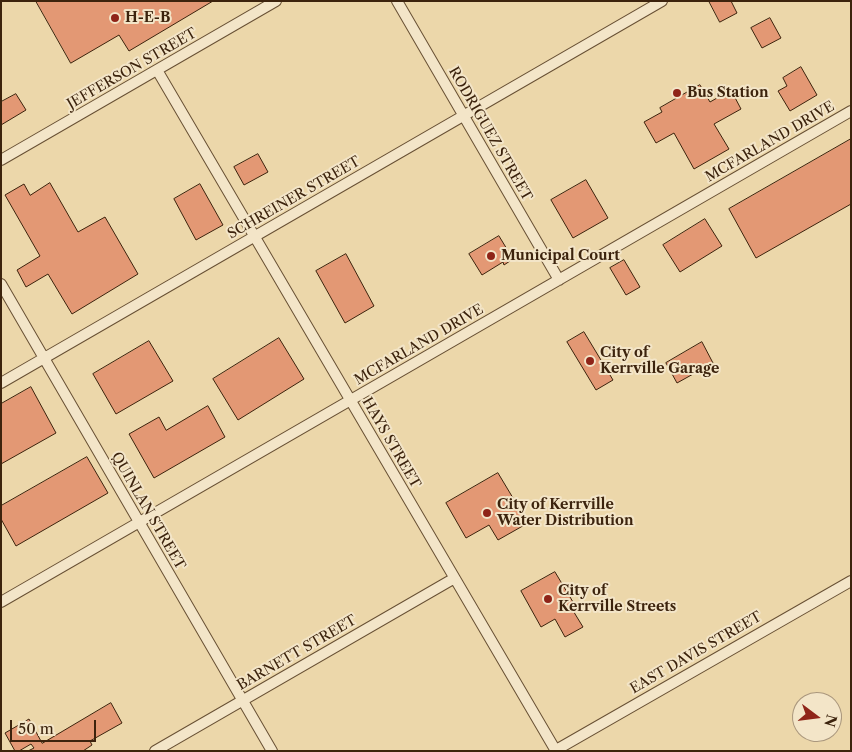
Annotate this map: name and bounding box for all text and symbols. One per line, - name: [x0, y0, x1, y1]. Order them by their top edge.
- place label: H-E-B: [125, 10, 170, 26]
- marker: H-E-B: [109, 12, 121, 24]
- street label: JEFFERSON STREET: [64, 25, 200, 113]
- street label: RODRIGUEZ STREET: [445, 64, 535, 204]
- place label: Bus Station: [687, 85, 768, 101]
- marker: Bus Station: [671, 87, 683, 99]
- street label: MCFARLAND DRIVE: [702, 98, 838, 186]
- street label: SCHREINER STREET: [225, 153, 363, 243]
- place label: Municipal Court: [501, 248, 620, 264]
- marker: Municipal Court: [485, 250, 497, 262]
- street label: MCFARLAND DRIVE: [351, 301, 487, 389]
- place label: City of Kerrville Garage: [600, 345, 719, 378]
- marker: City of Kerrville Garage: [584, 355, 596, 367]
- street label: HAYS STREET: [358, 395, 424, 491]
- street label: QUINLAN STREET: [108, 449, 188, 573]
- place label: City of Kerrville Water Distribution: [497, 497, 634, 530]
- marker: City of Kerrville Water Distribution: [481, 507, 493, 519]
- place label: City of Kerrville Streets: [558, 583, 676, 616]
- marker: City of Kerrville Streets: [542, 593, 554, 605]
- street label: EAST DAVIS STREET: [627, 608, 765, 698]
- street label: BARNETT STREET: [234, 612, 360, 694]
- north arrow: [792, 692, 842, 742]
- scale bar: [12, 710, 99, 742]
- text: N: [820, 712, 841, 729]
- text: 50 m: [18, 719, 54, 738]

